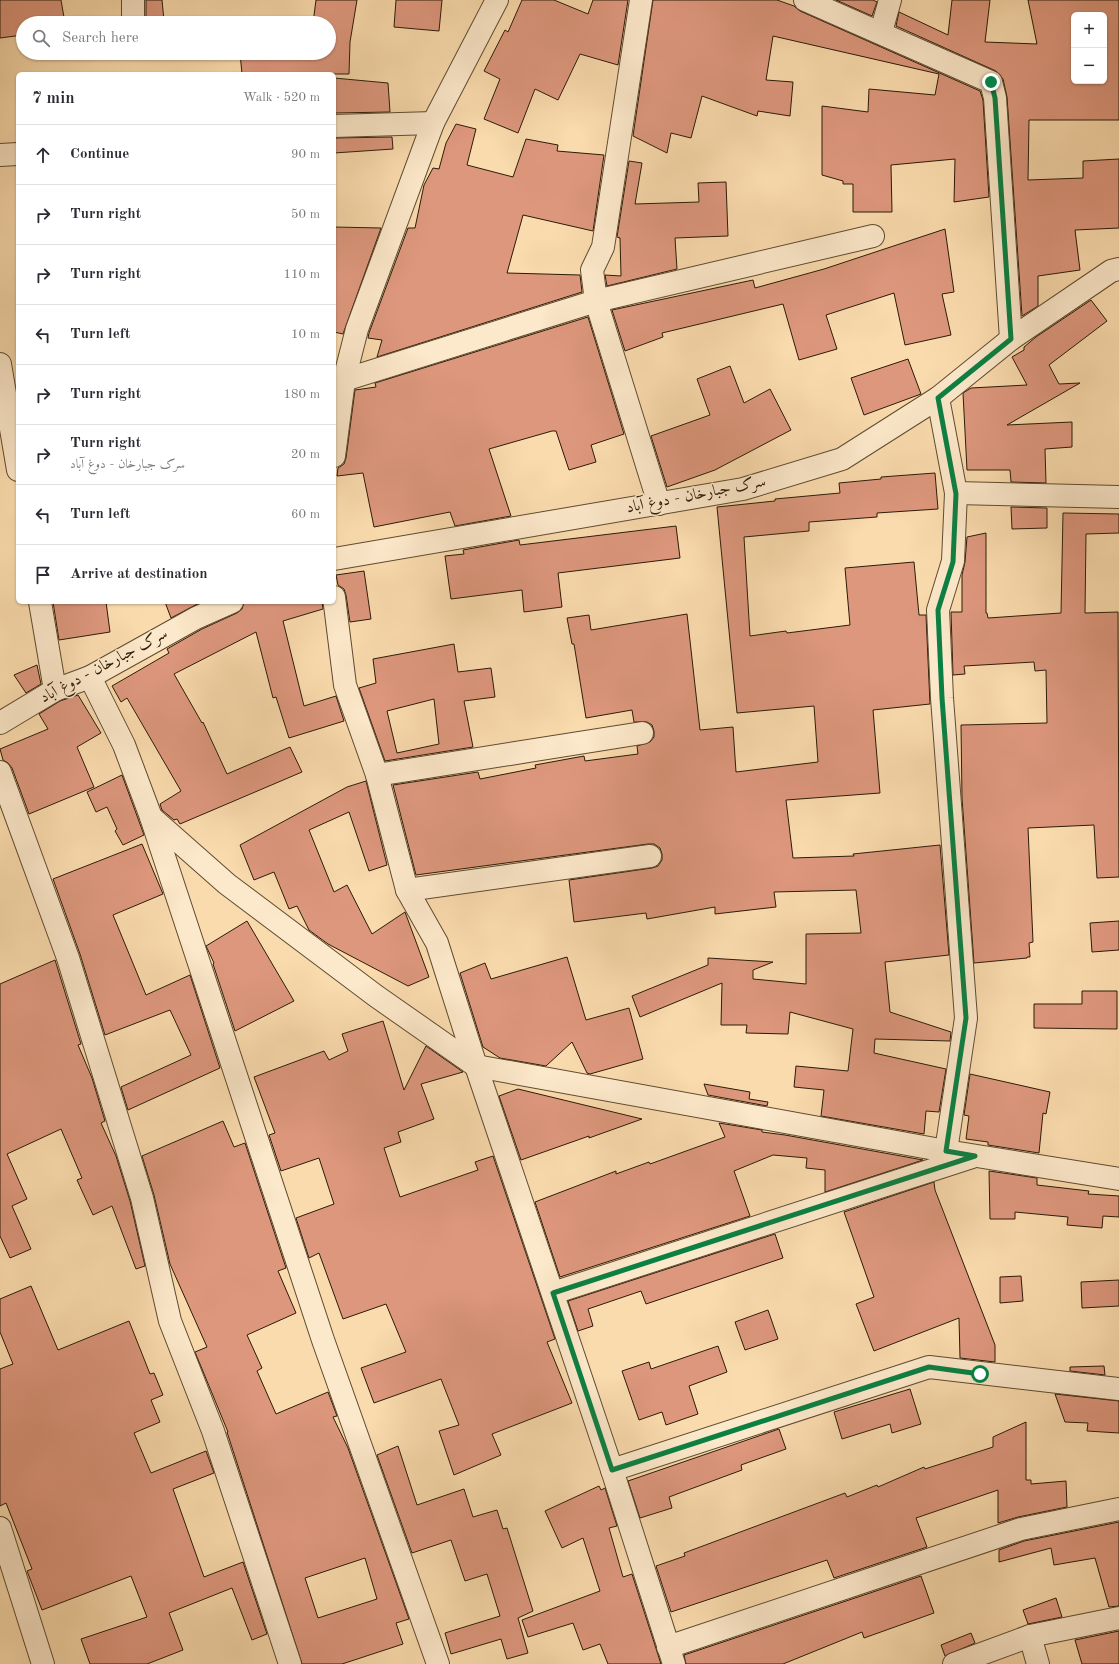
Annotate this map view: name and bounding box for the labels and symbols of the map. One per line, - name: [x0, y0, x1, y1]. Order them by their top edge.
- route end: [982, 73, 1000, 91]
- street label: سرک جبارخان - دوغ آباد: [624, 471, 768, 520]
- street label: سرک جبارخان - دوغ آباد: [36, 623, 172, 710]
- route start: [971, 1365, 989, 1383]

